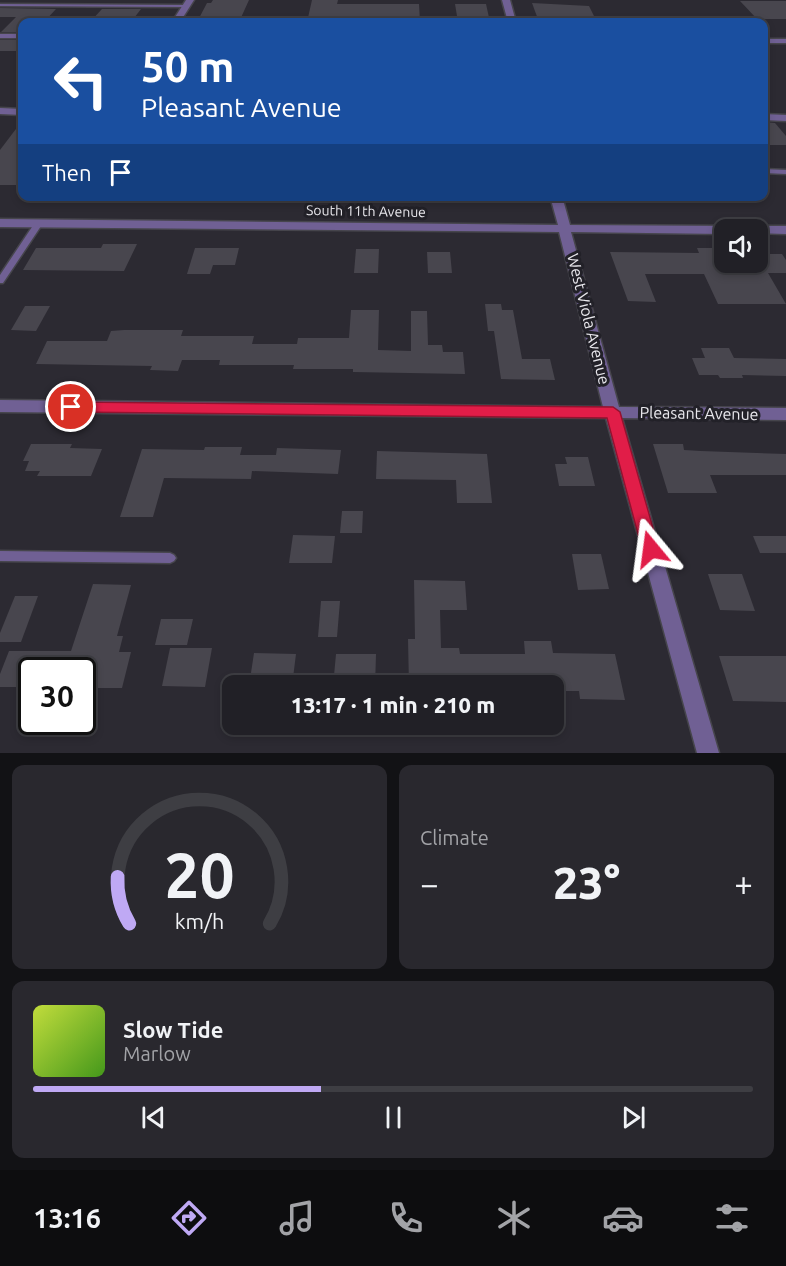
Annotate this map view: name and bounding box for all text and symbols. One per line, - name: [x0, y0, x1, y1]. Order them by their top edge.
- icon: left: [42, 42, 120, 120]
- text: 50 m: [141, 43, 235, 90]
- text: Pleasant Avenue: [141, 92, 342, 122]
- icon: arrive: [104, 156, 137, 189]
- text: Then: [42, 160, 92, 185]
- street label: South 11th Avenue: [306, 202, 426, 220]
- map controls: [714, 219, 768, 273]
- button: sound: [714, 219, 768, 273]
- street label: West Viola Avenue: [564, 252, 614, 386]
- pin: [45, 381, 96, 432]
- icon: arrive: [54, 390, 87, 423]
- street label: Pleasant Avenue: [639, 403, 759, 423]
- position arrow: [619, 517, 683, 581]
- speed limit sign: 30: [18, 657, 96, 735]
- text: 13:17 · 1 min · 210 m: [291, 692, 495, 717]
- text: Climate: [420, 826, 489, 849]
- text: 20: [164, 840, 235, 910]
- text: 23°: [553, 857, 620, 908]
- text: −: [420, 865, 439, 902]
- text: +: [734, 865, 753, 902]
- text: km/h: [175, 909, 224, 933]
- text: Slow Tide: [123, 1017, 223, 1042]
- text: Marlow: [123, 1042, 191, 1065]
- icon: previous: [137, 1101, 170, 1134]
- icon: pause: [377, 1101, 410, 1134]
- icon: next: [617, 1101, 650, 1134]
- icon: directions: [168, 1197, 210, 1239]
- icon: music: [276, 1197, 318, 1239]
- icon: phone: [385, 1197, 427, 1239]
- icon: climate: [493, 1197, 535, 1239]
- icon: car: [602, 1197, 644, 1239]
- icon: filters: [711, 1197, 753, 1239]
- text: 13:16: [33, 1203, 101, 1233]

